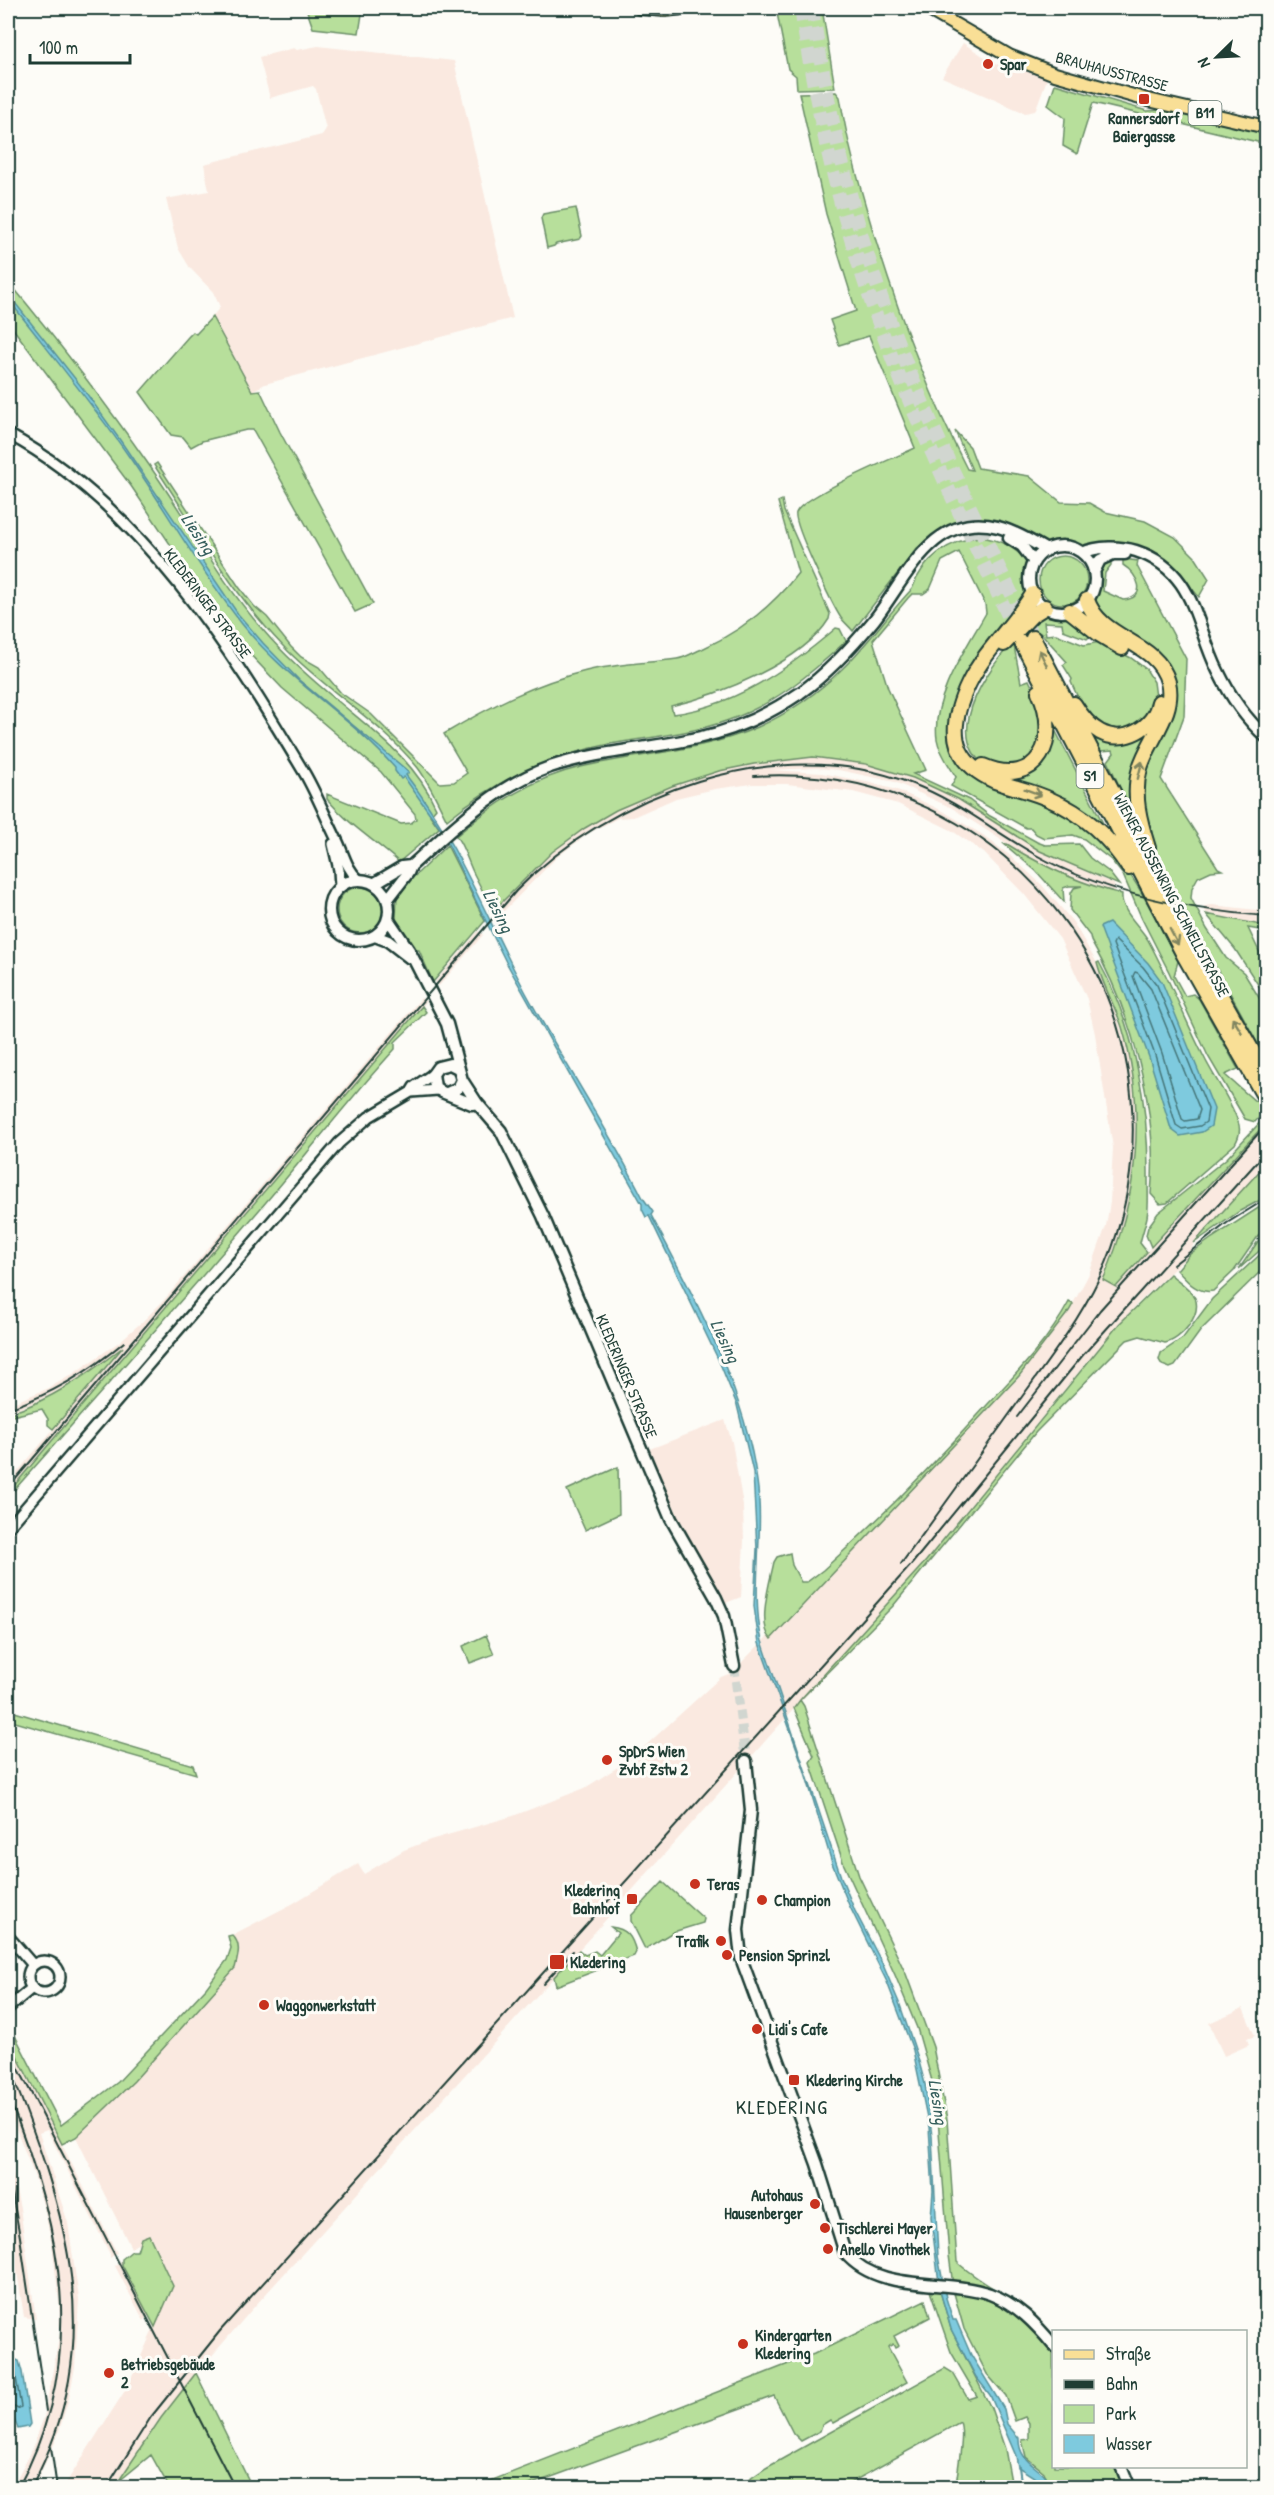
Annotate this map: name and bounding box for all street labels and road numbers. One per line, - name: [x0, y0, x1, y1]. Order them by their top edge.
- street label: BRAUHAUSSTRASSE: [1054, 45, 1170, 97]
- road number: B11: [1188, 101, 1222, 125]
- street label: KLEDERINGER STRASSE: [159, 543, 257, 663]
- road number: S1: [1076, 764, 1104, 788]
- street label: WIENER AUSSENRING SCHNELLSTRASSE: [1109, 789, 1235, 1001]
- street label: KLEDERINGER STRASSE: [591, 1311, 663, 1441]

